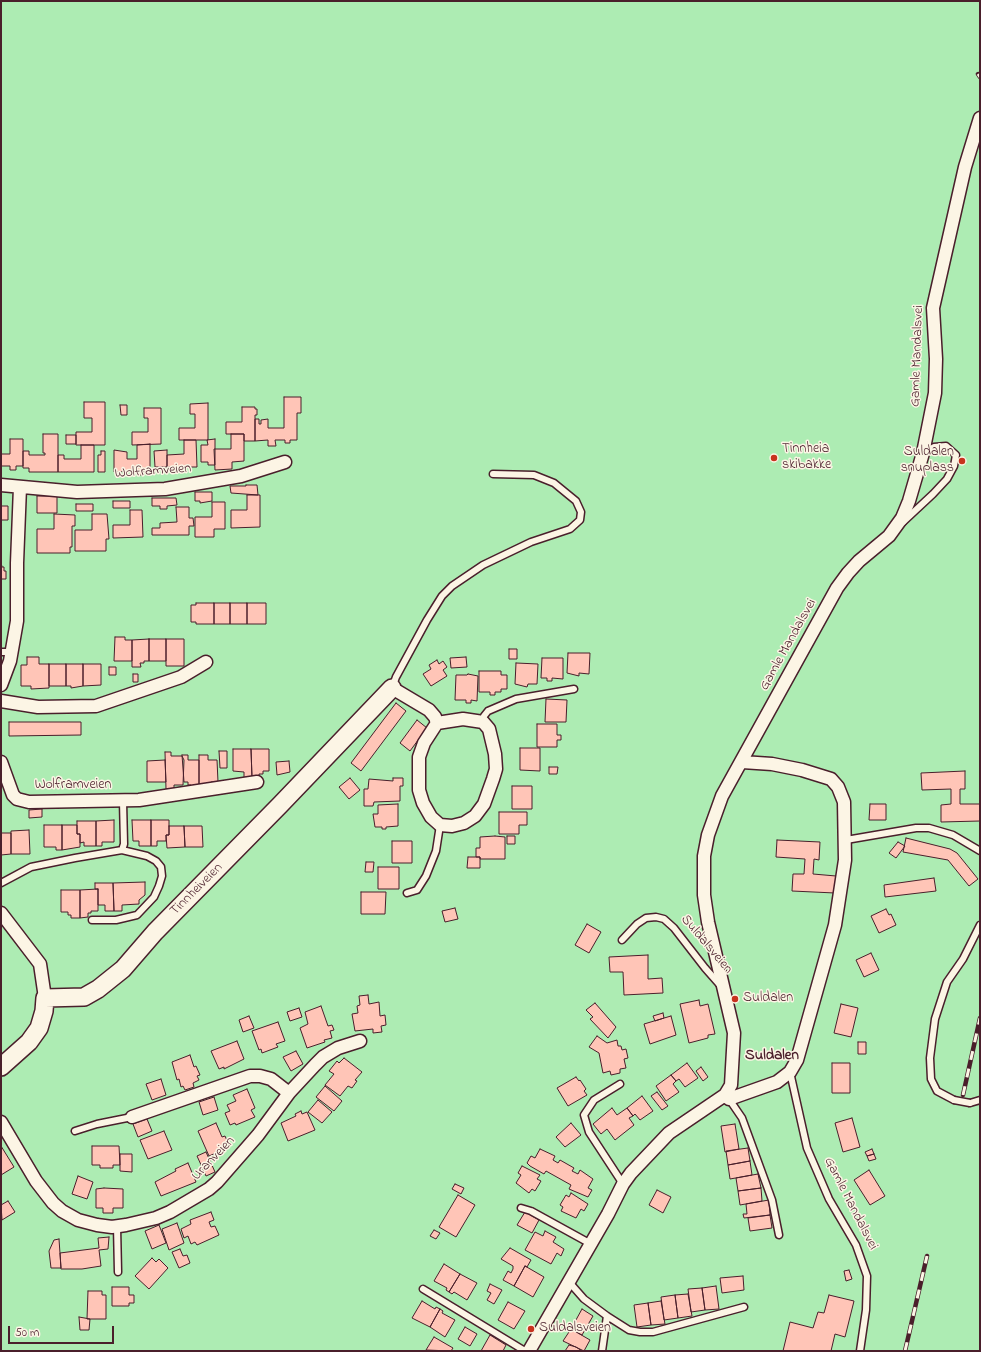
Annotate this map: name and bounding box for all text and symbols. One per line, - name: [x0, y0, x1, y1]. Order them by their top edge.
- street label: Gamle Mandalsvei: [908, 305, 928, 407]
- place label: Tinnheia skibakke: [782, 442, 831, 474]
- place label: Suldalen snuplass: [901, 445, 954, 478]
- marker: Tinnheia skibakke: [769, 453, 779, 463]
- marker: Suldalen snuplass: [957, 456, 967, 466]
- street label: Wolframveien: [114, 461, 192, 483]
- street label: Gamle Mandalsvei: [757, 596, 821, 694]
- street label: Wolframveien: [35, 778, 111, 794]
- street label: Tinnheiveien: [167, 860, 227, 920]
- street label: Suldalsveien: [676, 912, 736, 978]
- place label: Suldalen: [743, 991, 793, 1007]
- marker: Suldalen: [730, 994, 740, 1004]
- district label: Suldalen: [745, 1048, 799, 1066]
- street label: Uranveien: [189, 1133, 239, 1185]
- street label: Gamle Mandalsvei: [819, 1155, 881, 1253]
- scale bar: [10, 1318, 116, 1344]
- place label: Suldalsveien: [539, 1321, 611, 1337]
- text: 50 m: [15, 1324, 39, 1342]
- marker: Suldalsveien: [526, 1324, 536, 1334]

